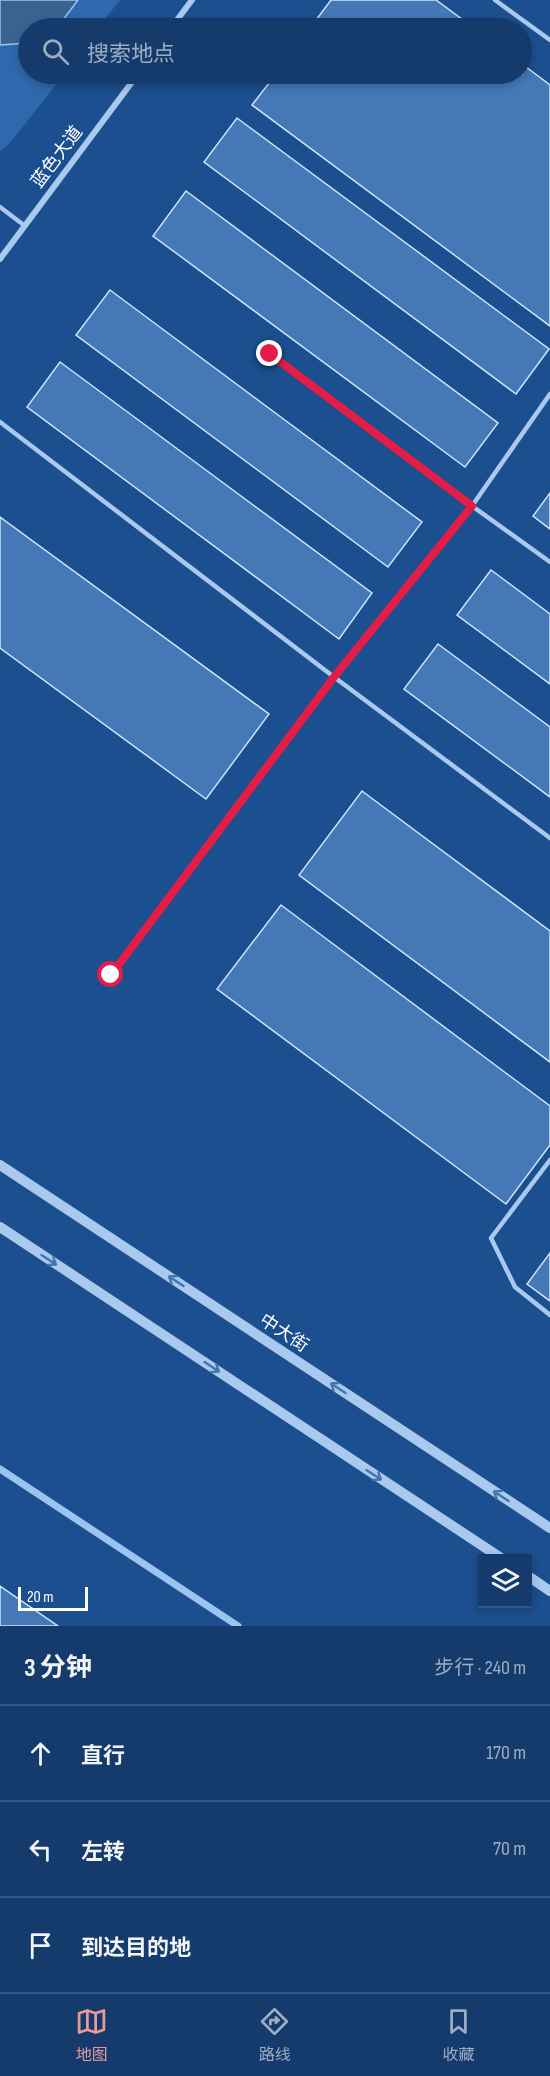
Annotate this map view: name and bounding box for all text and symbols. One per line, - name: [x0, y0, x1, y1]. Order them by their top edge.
- search box: [18, 18, 532, 84]
- icon: search: [39, 35, 72, 68]
- text: 搜索地点: [87, 41, 175, 68]
- street label: 蓝色大道: [27, 122, 87, 192]
- route end: [256, 340, 282, 366]
- route start: [97, 961, 123, 987]
- one-way arrow: [40, 1254, 57, 1266]
- one-way arrow: [168, 1275, 184, 1287]
- street label: 中大街: [256, 1309, 312, 1357]
- one-way arrow: [203, 1361, 219, 1373]
- one-way arrow: [330, 1382, 347, 1395]
- one-way arrow: [366, 1468, 383, 1481]
- one-way arrow: [493, 1489, 510, 1501]
- map controls: [478, 1554, 532, 1608]
- button: layers: [478, 1554, 532, 1608]
- scale bar: [18, 1584, 88, 1612]
- text: 20 m: [27, 1588, 54, 1607]
- text: 3 分钟: [24, 1653, 92, 1684]
- text: 步行 · 240 m: [434, 1656, 526, 1680]
- icon: ahead: [24, 1737, 57, 1770]
- text: 170 m: [486, 1741, 526, 1765]
- text: 直行: [81, 1743, 125, 1770]
- icon: left: [24, 1833, 57, 1866]
- text: 70 m: [493, 1837, 526, 1861]
- text: 左转: [81, 1839, 125, 1866]
- icon: arrive: [24, 1929, 57, 1962]
- text: 到达目的地: [81, 1935, 191, 1962]
- tab: 地图: [75, 2005, 108, 2065]
- tab: 路线: [258, 2005, 291, 2065]
- tab: 收藏: [442, 2005, 475, 2065]

